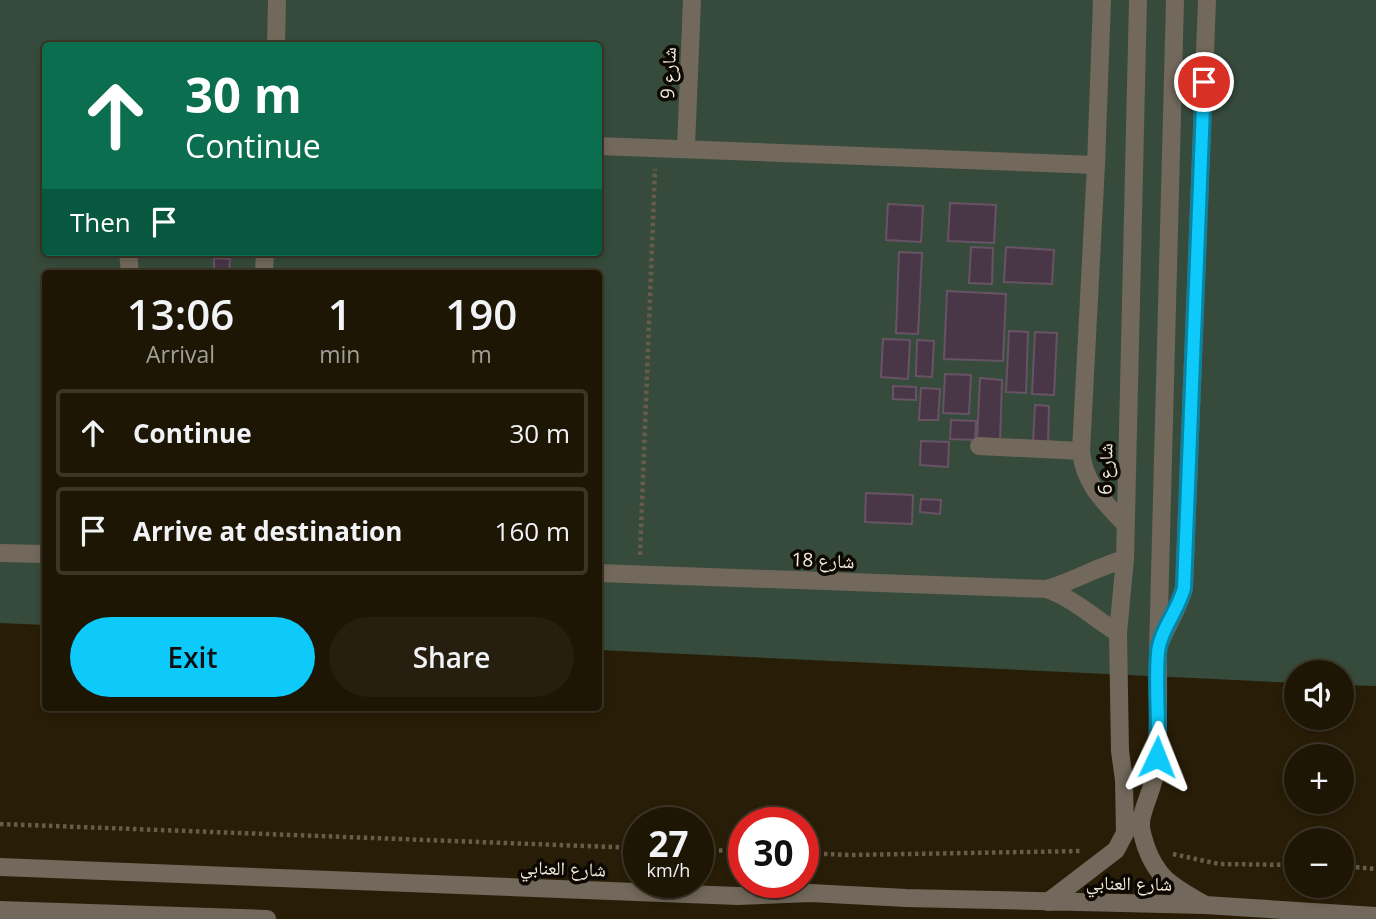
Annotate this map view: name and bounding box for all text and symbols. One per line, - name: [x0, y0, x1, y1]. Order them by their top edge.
- street label: شارع 9: [654, 47, 682, 99]
- pin: [1174, 52, 1234, 112]
- text: 30 m: [185, 61, 302, 127]
- icon: arrive: [1185, 63, 1223, 101]
- icon: ahead: [70, 70, 161, 161]
- text: Continue: [185, 124, 321, 167]
- icon: arrive: [145, 203, 183, 241]
- text: Then: [70, 204, 131, 240]
- text: 13:06: [127, 285, 234, 342]
- text: 1: [328, 285, 352, 342]
- text: 190: [445, 285, 517, 342]
- text: Arrival: [146, 338, 215, 370]
- text: min: [319, 338, 360, 370]
- text: m: [471, 338, 492, 370]
- icon: ahead: [74, 414, 112, 452]
- text: Continue: [133, 415, 252, 451]
- text: 30 m: [509, 415, 570, 451]
- street label: شارع 6: [1092, 443, 1118, 495]
- icon: arrive: [74, 512, 112, 550]
- text: Arrive at destination: [133, 513, 402, 549]
- text: 160 m: [495, 513, 570, 549]
- street label: شارع 18: [791, 546, 855, 574]
- button: Exit: [70, 617, 315, 697]
- button: Share: [329, 617, 574, 697]
- map controls: [1284, 660, 1354, 898]
- button: sound: [1284, 660, 1354, 730]
- position arrow: [1120, 720, 1194, 794]
- button: +: [1284, 744, 1354, 814]
- speed limit sign: 30: [728, 807, 819, 898]
- text: 27: [648, 820, 689, 867]
- button: −: [1284, 828, 1354, 898]
- street label: شارع العنابي: [519, 854, 606, 885]
- text: km/h: [647, 858, 690, 882]
- street label: شارع العنابي: [1086, 869, 1172, 900]

